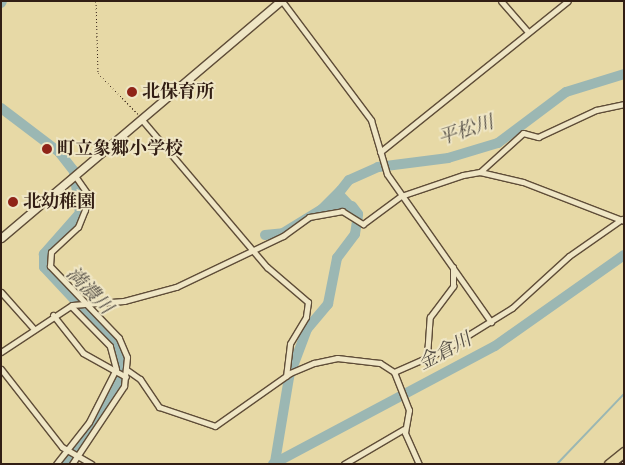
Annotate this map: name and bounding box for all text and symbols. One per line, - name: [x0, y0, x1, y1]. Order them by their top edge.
- place label: 北保育所: [142, 81, 214, 103]
- marker: 北保育所: [126, 86, 138, 98]
- water label: 平松川: [435, 111, 497, 151]
- place label: 町立象郷小学校: [57, 138, 183, 160]
- marker: 町立象郷小学校: [41, 143, 53, 155]
- place label: 北幼稚園: [23, 191, 95, 213]
- marker: 北幼稚園: [7, 196, 19, 208]
- water label: 満濃川: [61, 263, 117, 319]
- water label: 金倉川: [414, 329, 476, 375]

